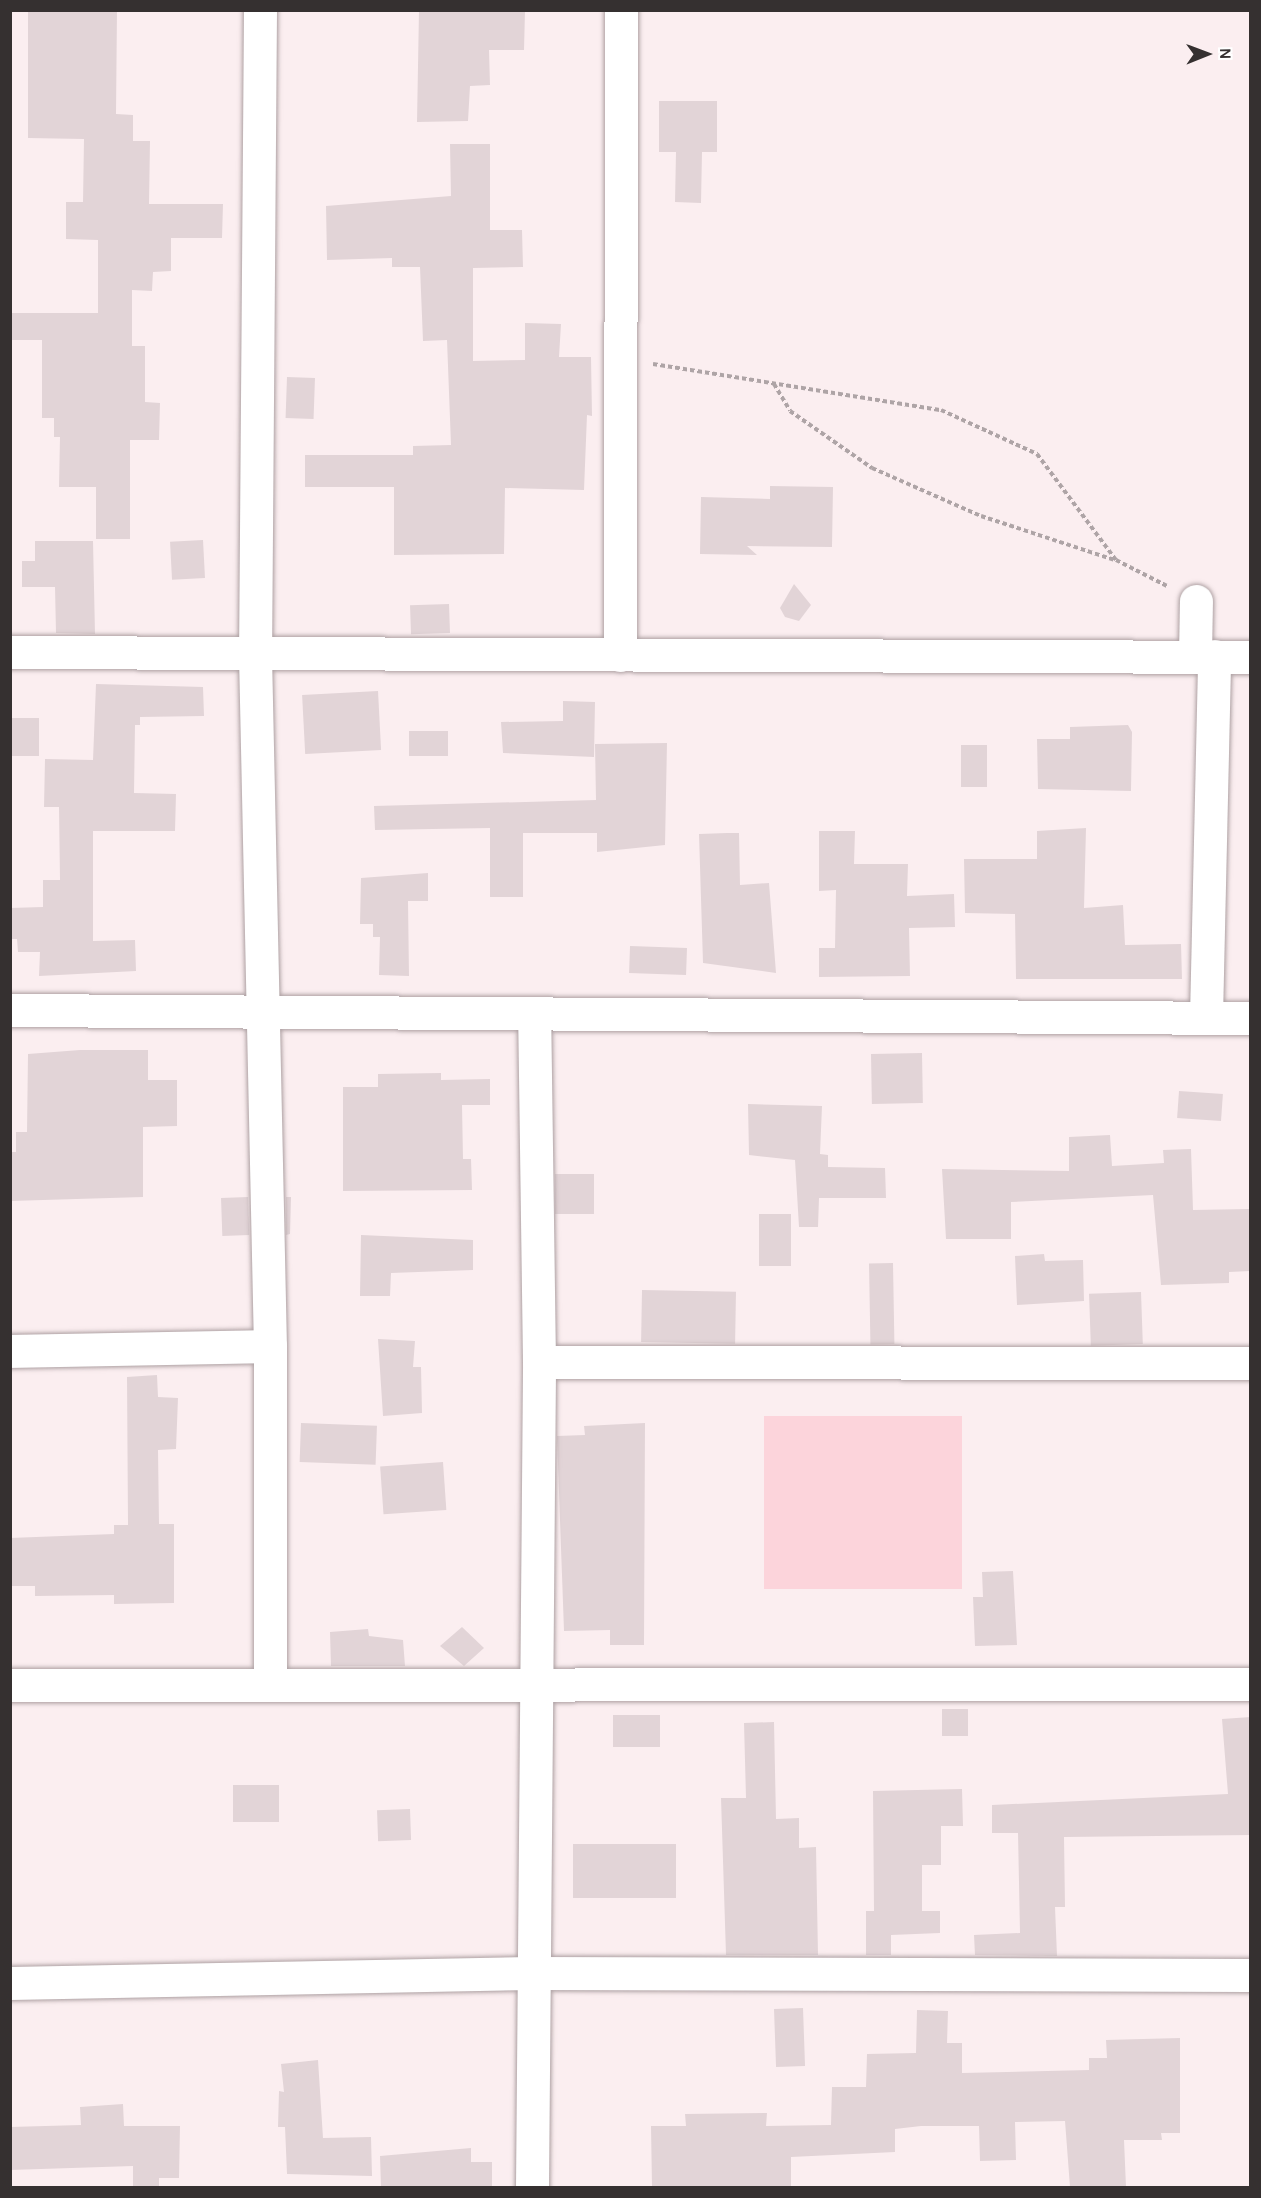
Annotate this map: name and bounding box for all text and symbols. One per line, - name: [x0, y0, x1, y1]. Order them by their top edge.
- north arrow: [1177, 24, 1237, 84]
- text: N: [1216, 48, 1235, 60]

